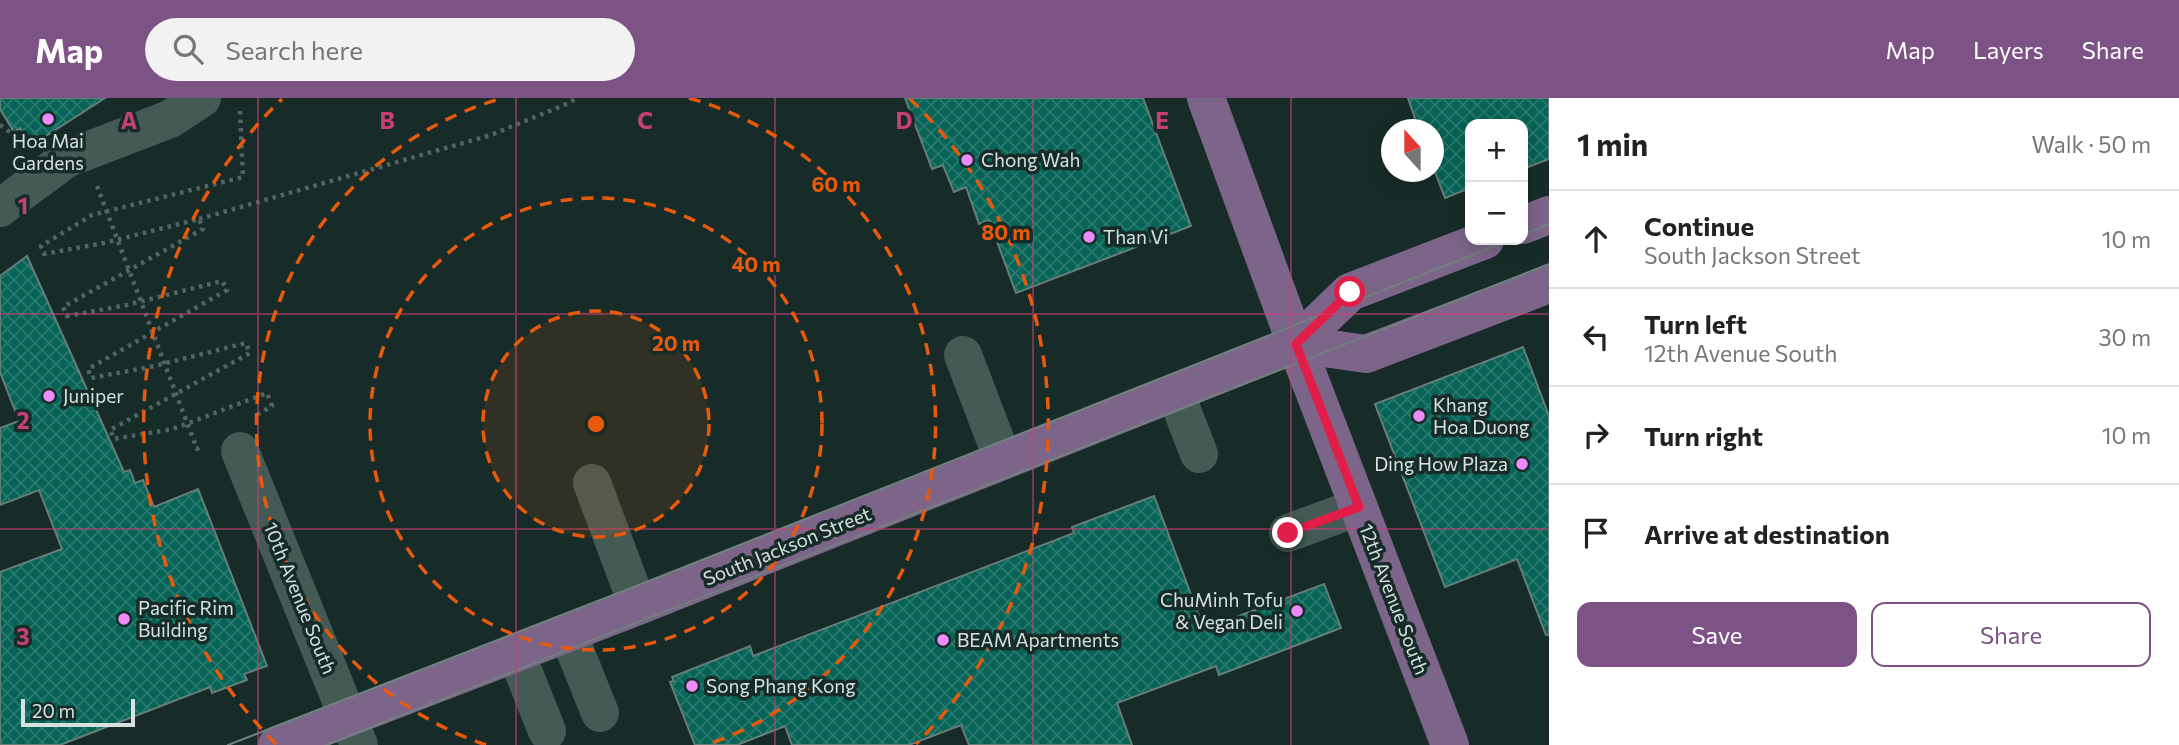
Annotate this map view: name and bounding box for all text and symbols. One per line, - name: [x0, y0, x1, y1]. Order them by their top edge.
- search box: [145, 18, 635, 81]
- text: Map: [35, 29, 103, 70]
- icon: search: [169, 30, 207, 68]
- text: Search here: [225, 34, 363, 65]
- text: Map: [1886, 35, 1935, 64]
- text: Layers: [1973, 35, 2044, 64]
- text: Share: [2082, 35, 2144, 64]
- text: A: [121, 106, 138, 134]
- text: B: [379, 106, 395, 134]
- text: C: [637, 106, 653, 134]
- text: D: [896, 106, 913, 134]
- text: E: [1155, 106, 1169, 134]
- marker: Hoa Mai Gardens: [40, 111, 56, 127]
- north arrow: [1381, 119, 1444, 182]
- map controls: [1465, 119, 1528, 245]
- button: +: [1465, 119, 1528, 182]
- text: 1 min: [1577, 125, 1648, 162]
- place label: Hoa Mai Gardens: [12, 129, 84, 174]
- text: Walk · 50 m: [2031, 130, 2151, 158]
- place label: Chong Wah: [981, 148, 1080, 171]
- marker: Chong Wah: [959, 152, 975, 168]
- text: 60 m: [811, 171, 861, 196]
- button: −: [1465, 182, 1528, 245]
- text: 1: [18, 191, 28, 219]
- text: Continue: [1644, 210, 1754, 241]
- text: 80 m: [981, 219, 1031, 244]
- icon: ahead: [1577, 220, 1615, 258]
- place label: Than Vi: [1103, 225, 1168, 248]
- text: 10 m: [2102, 225, 2151, 253]
- marker: Than Vi: [1081, 229, 1097, 245]
- text: South Jackson Street: [1644, 241, 1860, 269]
- text: 40 m: [731, 251, 781, 276]
- route start: [1334, 276, 1365, 307]
- text: Turn left: [1644, 308, 1747, 339]
- icon: left: [1577, 318, 1615, 356]
- text: 30 m: [2098, 323, 2151, 351]
- text: 20 m: [652, 330, 700, 355]
- text: 12th Avenue South: [1644, 339, 1837, 367]
- place label: Juniper: [63, 384, 124, 407]
- marker: Juniper: [41, 388, 57, 404]
- place label: Khang Hoa Duong: [1433, 393, 1529, 438]
- text: 2: [16, 406, 30, 434]
- marker: Khang Hoa Duong: [1411, 408, 1427, 424]
- centre of rings: [584, 412, 608, 436]
- icon: right: [1577, 416, 1615, 454]
- text: Turn right: [1644, 420, 1763, 451]
- text: 10 m: [2102, 421, 2151, 449]
- place label: Ding How Plaza: [1374, 452, 1508, 475]
- marker: Ding How Plaza: [1514, 456, 1530, 472]
- street label: South Jackson Street: [700, 501, 874, 590]
- icon: arrive: [1577, 514, 1615, 552]
- route end: [1272, 517, 1303, 548]
- text: Arrive at destination: [1644, 518, 1890, 549]
- street label: 10th Avenue South: [260, 519, 341, 677]
- street label: 12th Avenue South: [1355, 520, 1434, 678]
- place label: ChuMinh Tofu & Vegan Deli: [1160, 588, 1283, 633]
- place label: Pacific Rim Building: [138, 596, 234, 641]
- button: Save: [1577, 602, 1857, 667]
- button: Share: [1871, 602, 2151, 667]
- marker: ChuMinh Tofu & Vegan Deli: [1289, 603, 1305, 619]
- marker: Pacific Rim Building: [116, 611, 132, 627]
- text: 3: [16, 622, 30, 650]
- place label: BEAM Apartments: [957, 628, 1119, 651]
- marker: BEAM Apartments: [935, 632, 951, 648]
- place label: Song Phang Kong: [706, 674, 856, 697]
- marker: Song Phang Kong: [684, 678, 700, 694]
- scale bar: [21, 696, 135, 728]
- text: 20 m: [32, 699, 75, 722]

